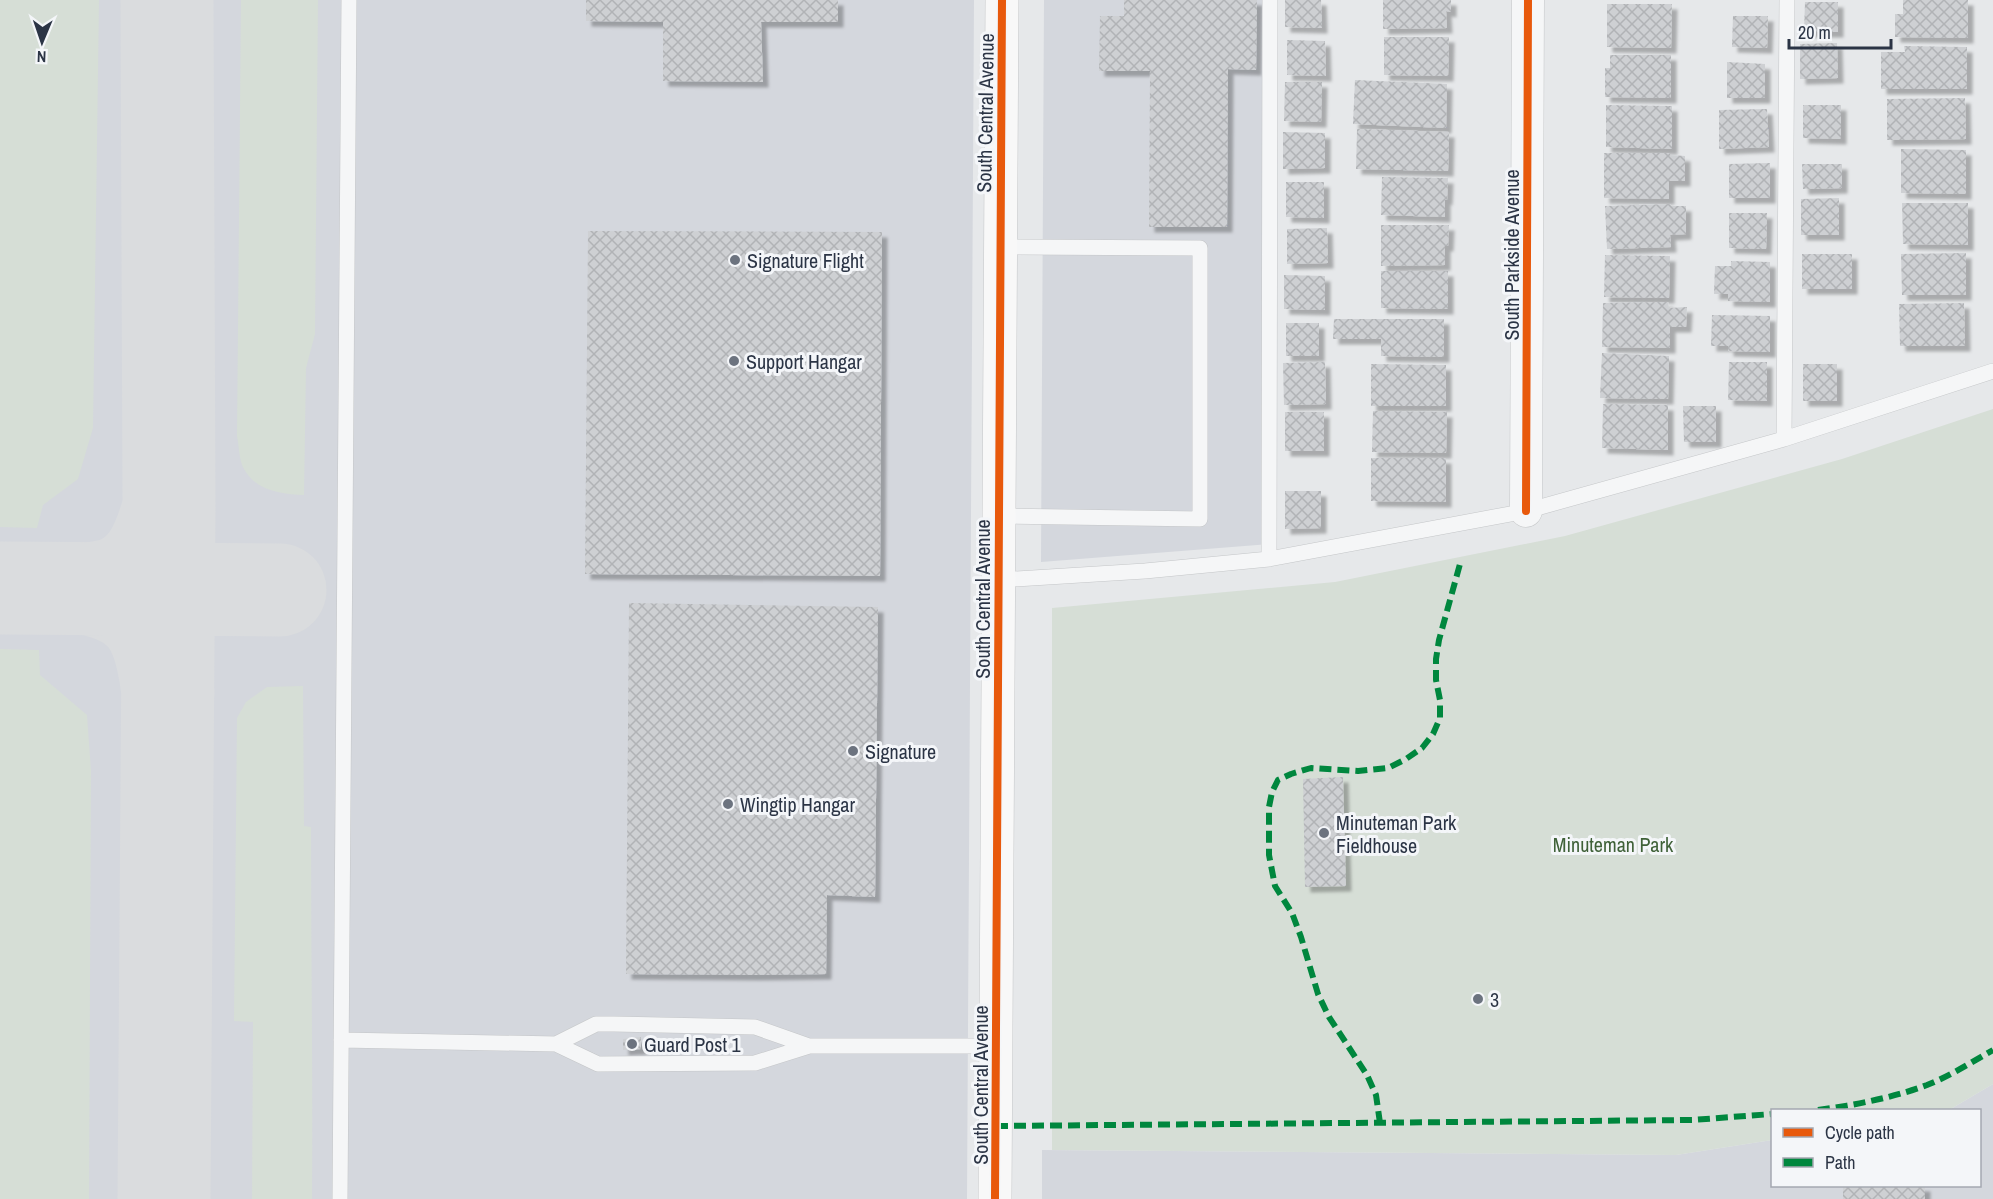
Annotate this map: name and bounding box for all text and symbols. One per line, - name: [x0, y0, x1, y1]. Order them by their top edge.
- north arrow: [12, 12, 72, 72]
- scale bar: [1789, 12, 1891, 50]
- text: 20 m: [1798, 20, 1831, 45]
- street label: South Central Avenue: [970, 33, 1000, 193]
- text: N: [36, 46, 47, 68]
- street label: South Parkside Avenue: [1498, 169, 1525, 341]
- place label: Signature Flight: [747, 247, 864, 274]
- marker: Signature Flight: [728, 253, 742, 267]
- place label: Support Hangar: [746, 348, 862, 375]
- marker: Support Hangar: [727, 354, 741, 368]
- street label: South Central Avenue: [969, 519, 996, 679]
- place label: Signature: [865, 738, 936, 765]
- marker: Signature: [846, 744, 860, 758]
- place label: Wingtip Hangar: [740, 791, 855, 818]
- marker: Wingtip Hangar: [721, 797, 735, 811]
- place label: Minuteman Park Fieldhouse: [1336, 809, 1457, 859]
- marker: Minuteman Park Fieldhouse: [1317, 826, 1331, 840]
- park label: Minuteman Park: [1553, 831, 1674, 858]
- place label: 3: [1490, 986, 1499, 1013]
- marker: 3: [1471, 992, 1485, 1006]
- street label: South Central Avenue: [967, 1005, 994, 1165]
- place label: Guard Post 1: [644, 1031, 741, 1058]
- marker: Guard Post 1: [625, 1037, 639, 1051]
- legend: [1771, 1109, 1981, 1187]
- text: Cycle path: [1825, 1120, 1895, 1145]
- text: Path: [1825, 1150, 1855, 1175]

